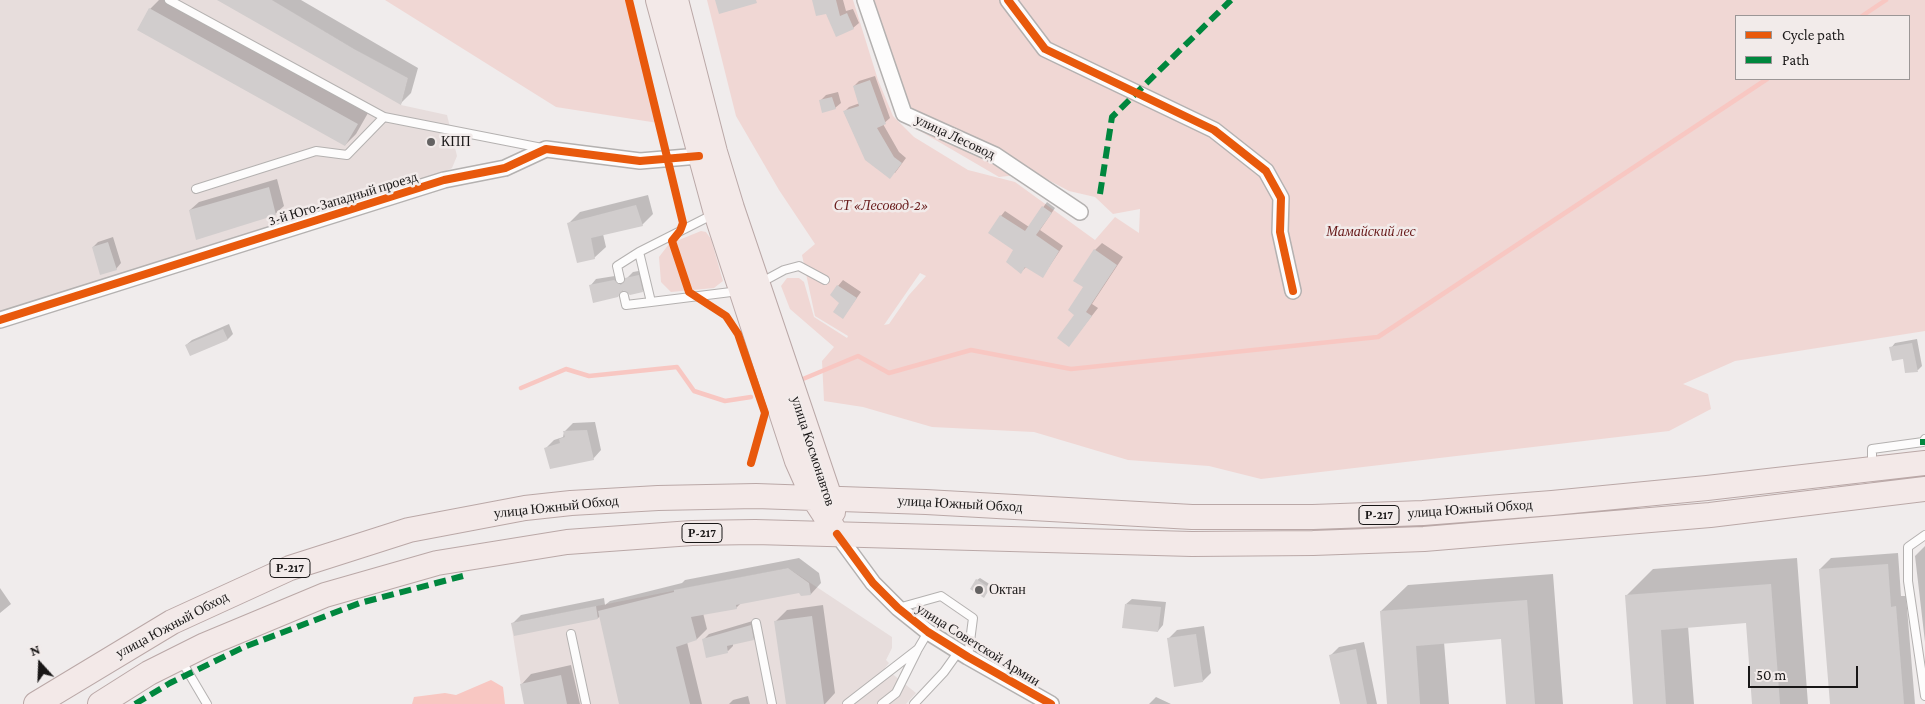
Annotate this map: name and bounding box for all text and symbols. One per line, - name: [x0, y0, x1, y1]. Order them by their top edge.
- legend: [1735, 15, 1910, 80]
- text: Cycle path: [1782, 27, 1845, 43]
- text: Path: [1782, 52, 1809, 68]
- street label: улица Лесовод: [912, 111, 998, 163]
- place label: КПП: [441, 134, 471, 150]
- marker: КПП: [425, 136, 437, 148]
- street label: 3-й Юго-Западный проезд: [266, 168, 420, 230]
- park label: СТ «Лесовод-2»: [834, 198, 928, 214]
- park label: Мамайский лес: [1326, 224, 1416, 240]
- street label: улица Космонавтов: [787, 394, 839, 508]
- street label: улица Южный Обход: [493, 492, 619, 522]
- street label: улица Южный Обход: [897, 492, 1023, 516]
- street label: улица Южный Обход: [1407, 496, 1533, 522]
- road number: Р-217: [1359, 506, 1399, 524]
- road number: Р-217: [682, 524, 722, 542]
- road number: Р-217: [270, 558, 310, 578]
- place label: Октан: [989, 582, 1026, 598]
- marker: Октан: [973, 584, 985, 596]
- street label: улица Южный Обход: [113, 588, 231, 662]
- street label: улица Советской Армии: [913, 600, 1043, 690]
- north arrow: [15, 639, 65, 689]
- text: N: [28, 641, 42, 659]
- scale bar: [1750, 656, 1860, 688]
- text: 50 m: [1756, 667, 1786, 683]

